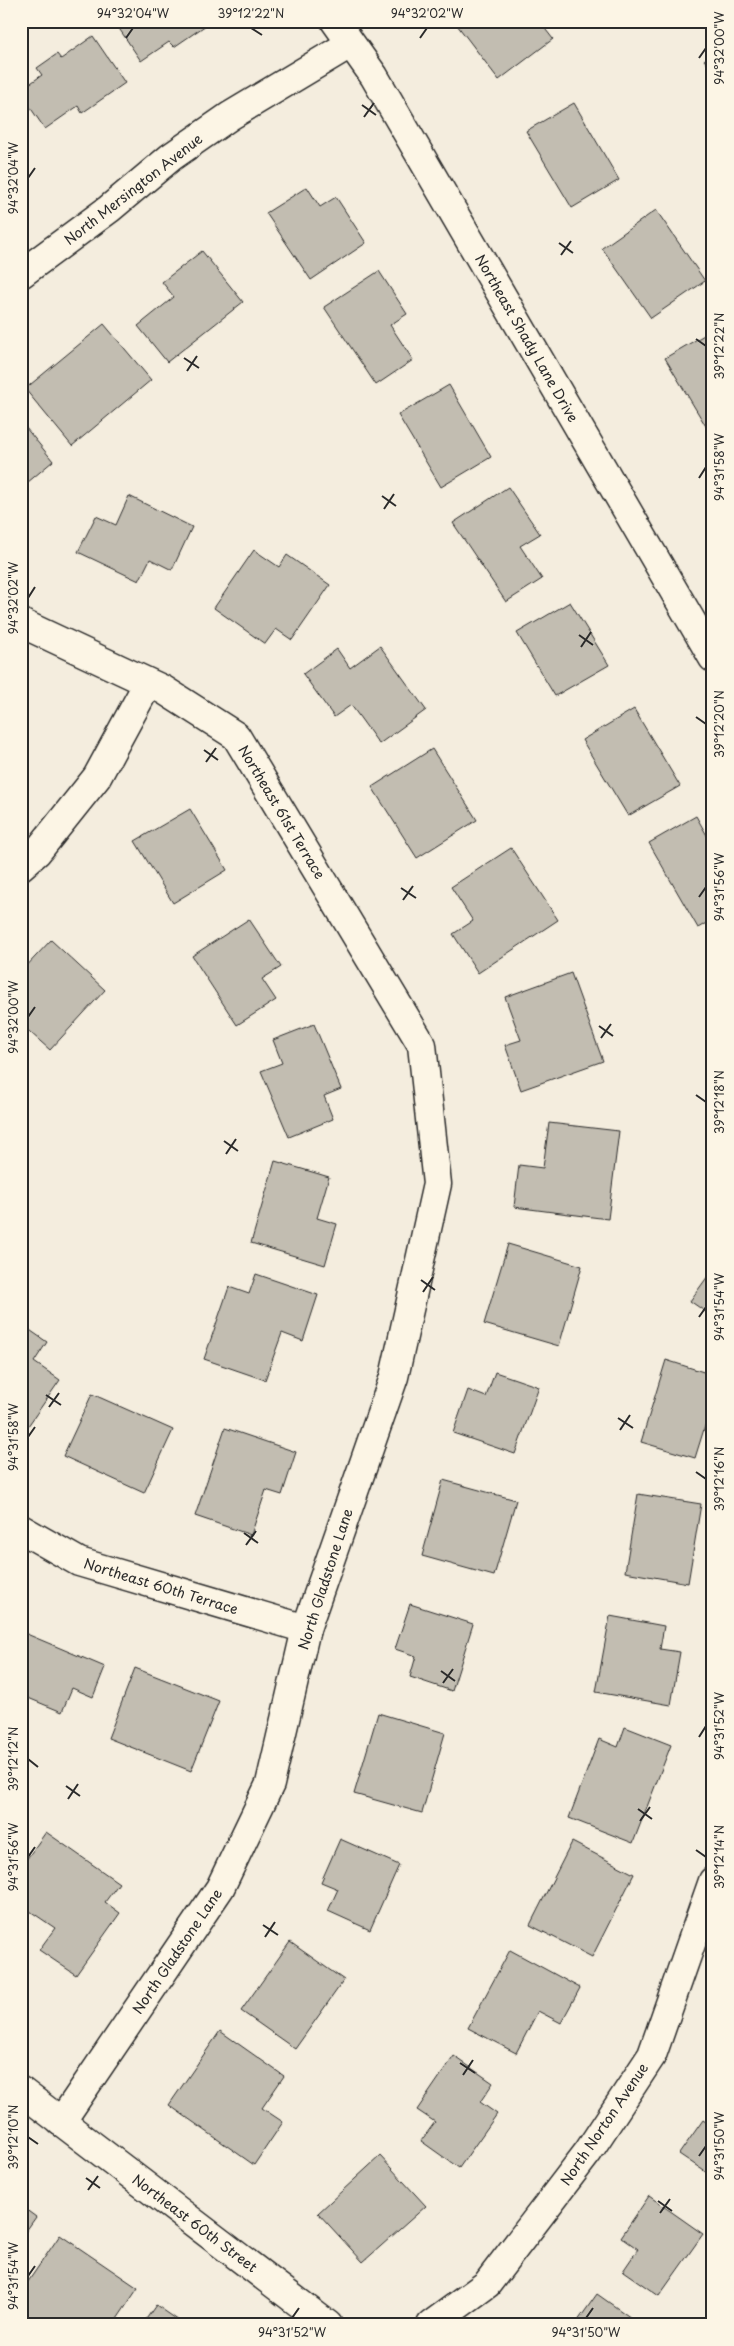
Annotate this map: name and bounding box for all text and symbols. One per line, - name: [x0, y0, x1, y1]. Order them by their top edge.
- text: 94°32'04"W: [97, 4, 170, 22]
- text: 39°12'22"N: [218, 4, 284, 22]
- text: 94°32'02"W: [391, 4, 464, 22]
- text: 94°32'00"W: [710, 11, 728, 85]
- street label: North Mersington Avenue: [59, 128, 207, 250]
- text: 94°32'04"W: [4, 141, 22, 214]
- street label: Northeast Shady Lane Drive: [470, 250, 584, 426]
- text: 39°12'22"N: [710, 313, 728, 379]
- text: 94°31'58"W: [710, 432, 728, 501]
- text: 94°32'02"W: [4, 561, 22, 634]
- text: 39°12'20"N: [710, 690, 728, 758]
- street label: Northeast 61st Terrace: [234, 741, 330, 883]
- text: 94°31'56"W: [710, 852, 728, 921]
- text: 94°32'00"W: [4, 980, 22, 1054]
- text: 39°12'18"N: [710, 1070, 728, 1134]
- text: 94°31'54"W: [710, 1272, 728, 1341]
- text: 94°31'58"W: [4, 1402, 22, 1471]
- text: 39°12'16"N: [710, 1447, 728, 1511]
- street label: North Gladstone Lane: [292, 1505, 358, 1652]
- street label: Northeast 60th Terrace: [81, 1553, 241, 1619]
- text: 94°31'52"W: [710, 1691, 728, 1760]
- text: 39°12'12"N: [4, 1727, 22, 1791]
- text: 94°31'56"W: [4, 1822, 22, 1891]
- text: 39°12'14"N: [710, 1825, 728, 1889]
- street label: North Gladstone Lane: [127, 1884, 227, 2018]
- street label: North Norton Avenue: [555, 2058, 653, 2189]
- text: 39°12'10"N: [4, 2105, 22, 2169]
- text: 94°31'50"W: [710, 2111, 728, 2180]
- street label: Northeast 60th Street: [128, 2169, 262, 2277]
- text: 94°31'54"W: [4, 2241, 22, 2310]
- text: 94°31'52"W: [258, 2323, 327, 2341]
- text: 94°31'50"W: [552, 2323, 621, 2341]

